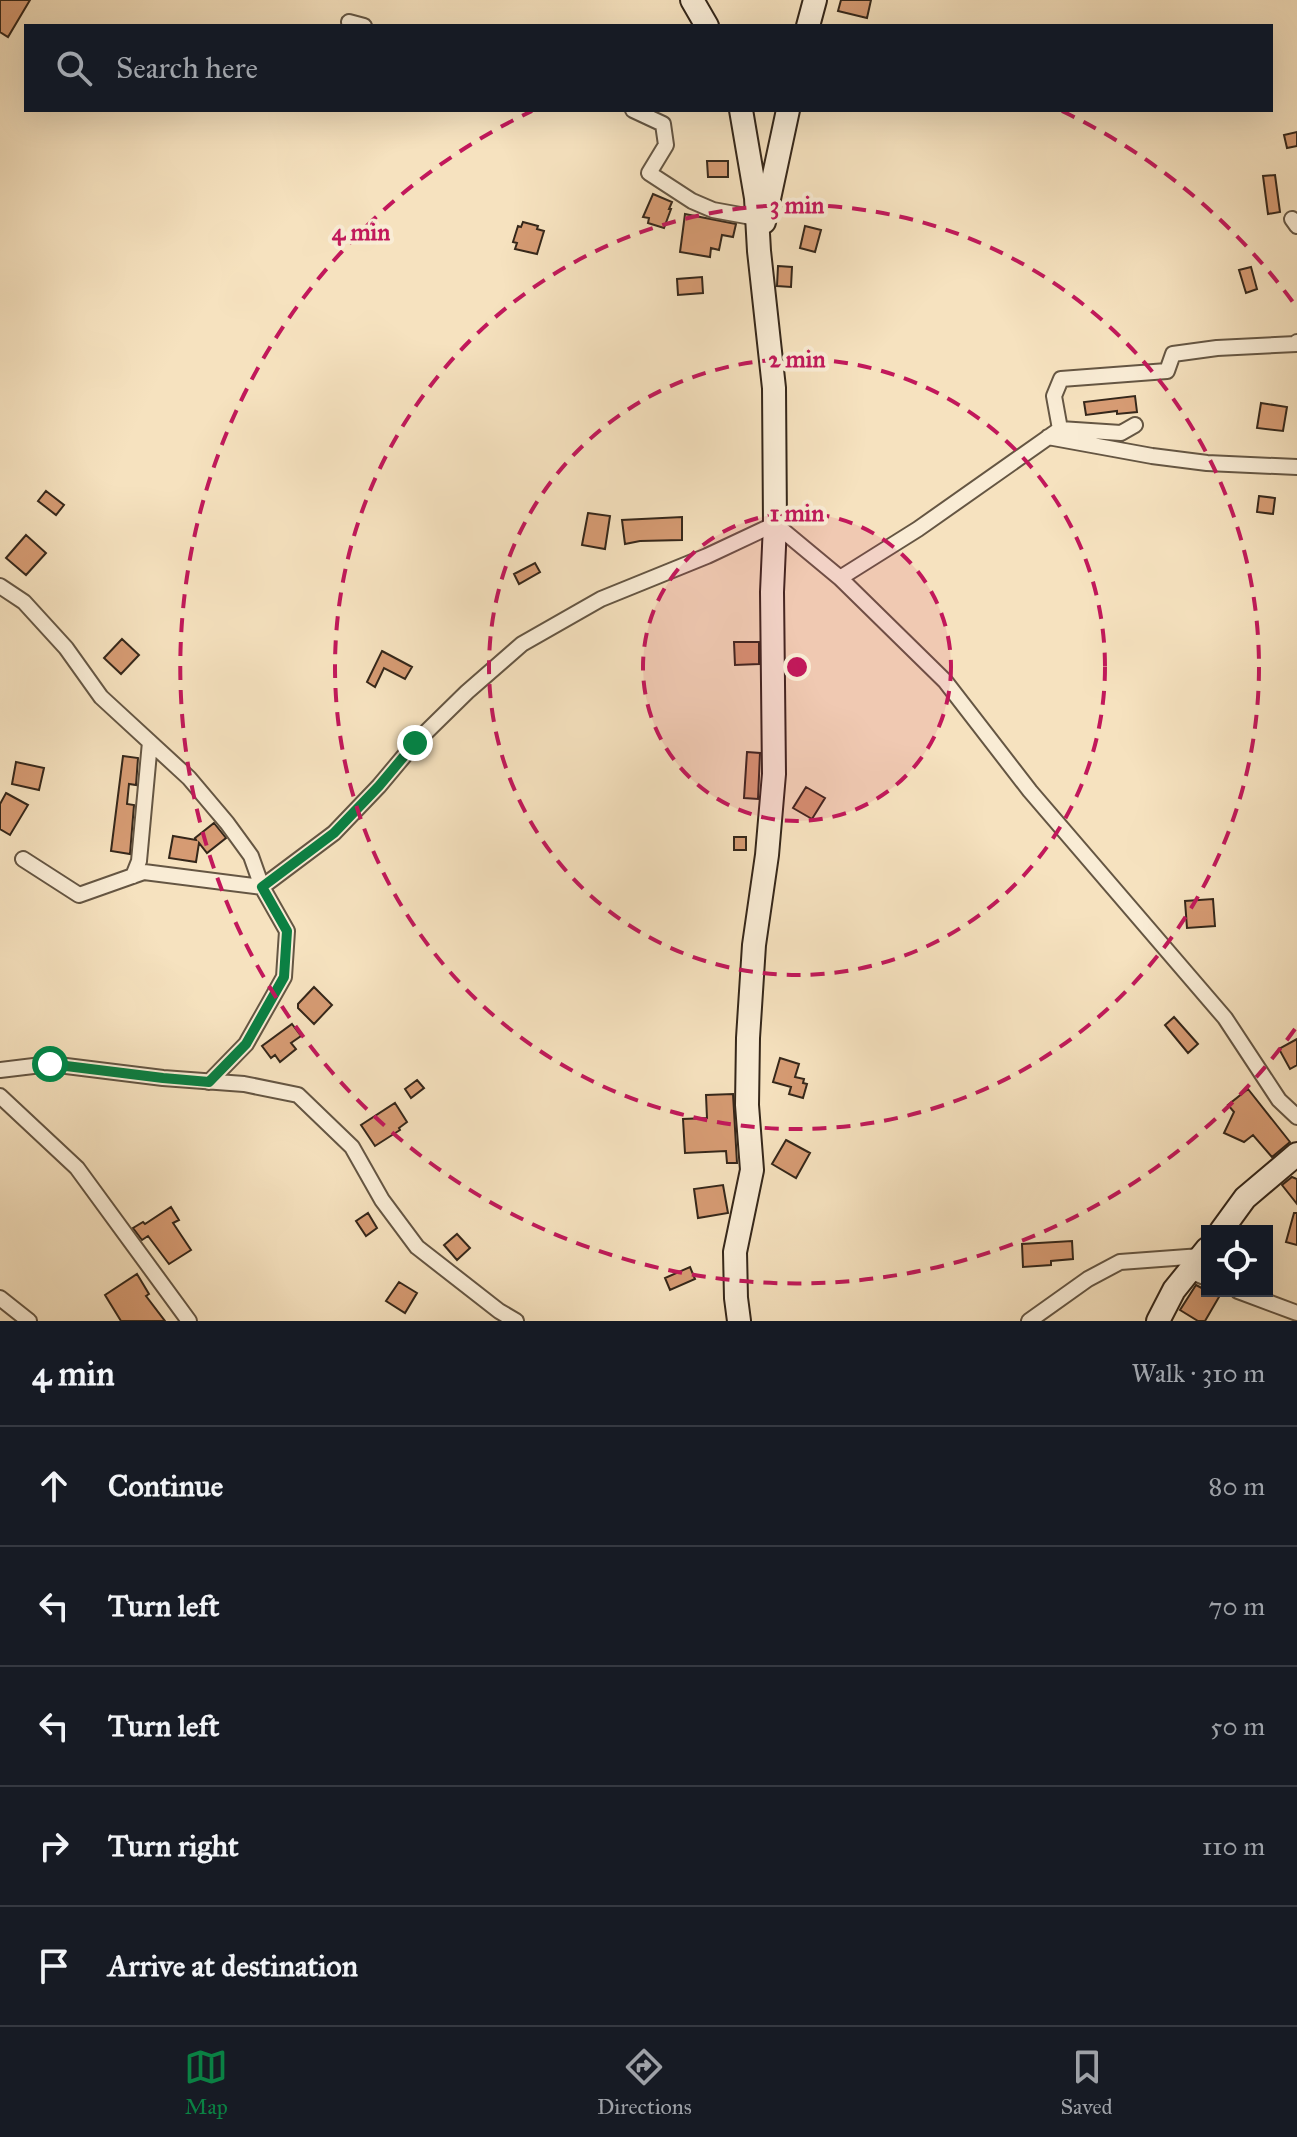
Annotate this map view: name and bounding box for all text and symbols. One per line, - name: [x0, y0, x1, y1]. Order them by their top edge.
- search box: [24, 24, 1273, 112]
- icon: search: [52, 46, 96, 90]
- text: Search here: [116, 50, 258, 86]
- text: 3 min: [770, 190, 824, 220]
- text: 4 min: [332, 217, 390, 247]
- text: 2 min: [769, 344, 825, 374]
- text: 1 min: [770, 498, 824, 528]
- centre of rings: [783, 653, 811, 681]
- route end: [397, 725, 433, 761]
- route start: [32, 1046, 68, 1082]
- map controls: [1201, 1225, 1273, 1297]
- button: locate: [1201, 1225, 1273, 1297]
- text: 4 min: [32, 1353, 115, 1394]
- text: Walk · 310 m: [1131, 1357, 1265, 1389]
- icon: ahead: [32, 1464, 76, 1508]
- text: Continue: [108, 1468, 223, 1504]
- text: 80 m: [1209, 1470, 1265, 1502]
- icon: left: [32, 1584, 76, 1628]
- text: Turn left: [108, 1588, 219, 1624]
- text: 70 m: [1209, 1590, 1265, 1622]
- icon: left: [32, 1704, 76, 1748]
- text: Turn left: [108, 1708, 219, 1744]
- text: 50 m: [1210, 1710, 1265, 1742]
- icon: right: [32, 1824, 76, 1868]
- text: Turn right: [108, 1828, 239, 1864]
- text: 110 m: [1202, 1830, 1265, 1862]
- icon: arrive: [32, 1944, 76, 1988]
- text: Arrive at destination: [108, 1948, 358, 1984]
- tab: Map: [184, 2045, 228, 2120]
- tab: Directions: [597, 2045, 692, 2120]
- tab: Saved: [1060, 2045, 1113, 2120]

